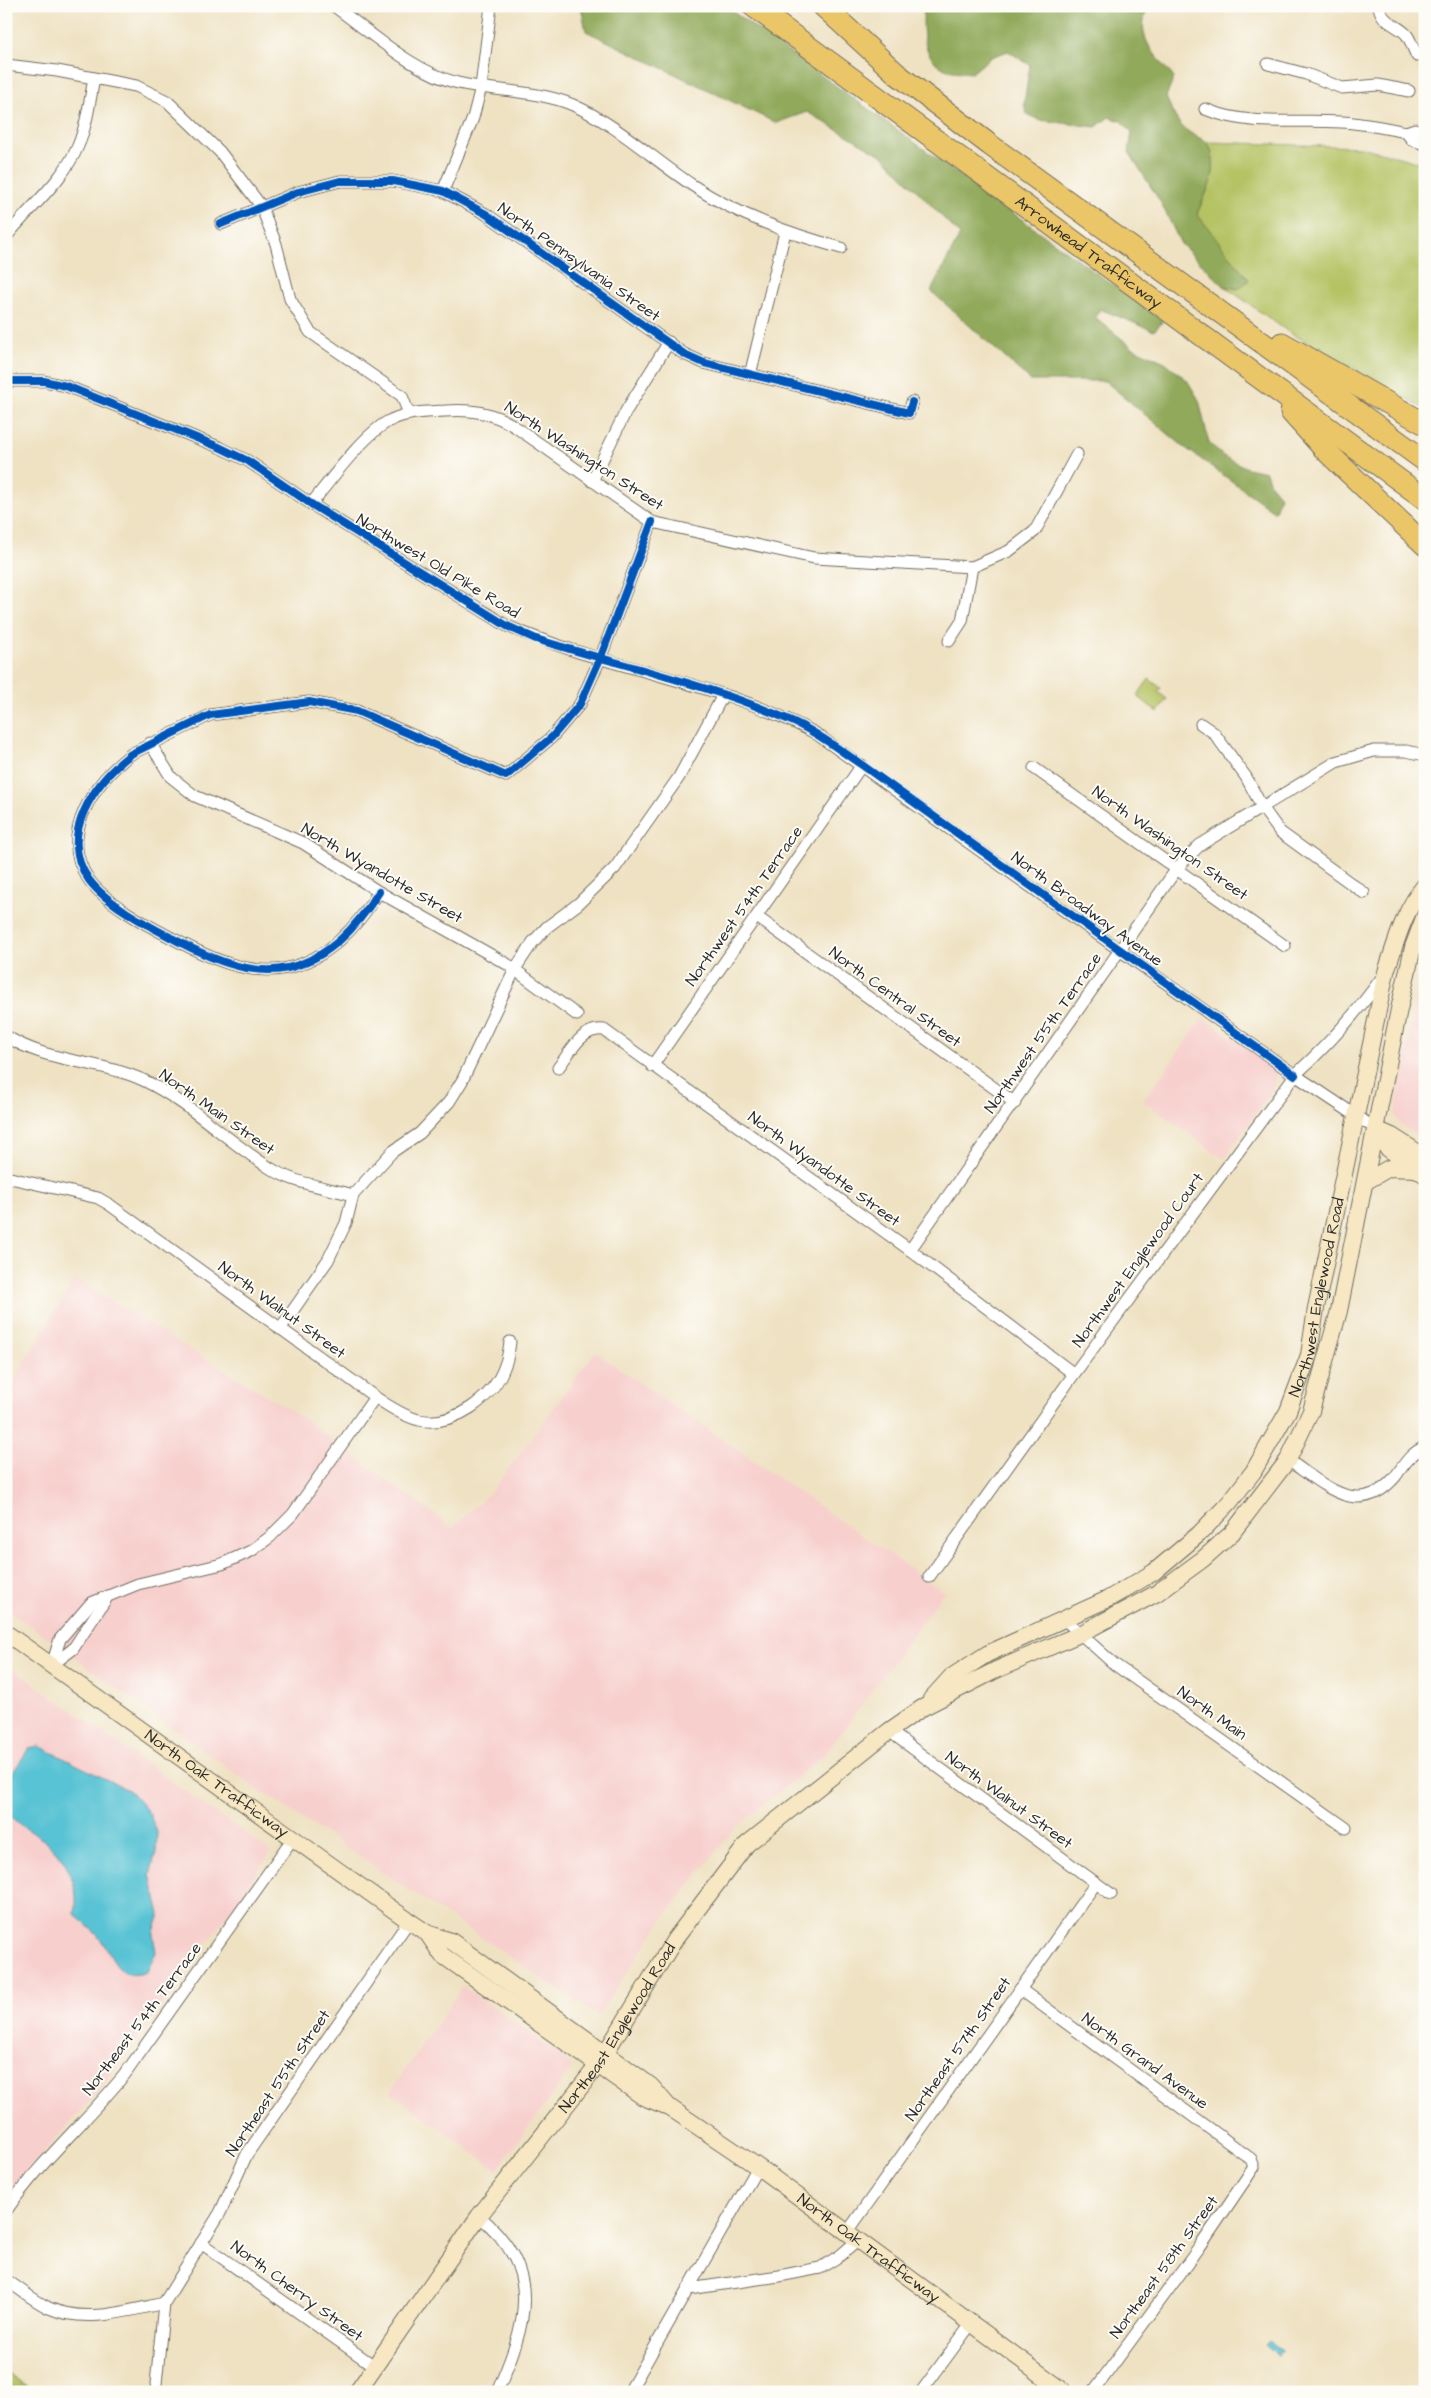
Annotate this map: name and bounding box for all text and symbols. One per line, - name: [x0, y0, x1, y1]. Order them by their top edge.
- street label: Arrowhead Trafficway: [1010, 191, 1167, 314]
- street label: North Pennsylvania Street: [493, 197, 665, 328]
- street label: North Washington Street: [500, 396, 668, 517]
- street label: Northwest Old Pike Road: [352, 508, 524, 624]
- street label: North Washington Street: [1087, 781, 1253, 906]
- street label: North Wyandotte Street: [297, 818, 467, 929]
- street label: Northwest 54th Terrace: [680, 821, 808, 991]
- street label: North Broadway Avenue: [1006, 846, 1168, 973]
- street label: North Central Street: [824, 942, 966, 1053]
- street label: Northwest 55th Terrace: [979, 948, 1107, 1118]
- street label: North Main Street: [155, 1064, 280, 1160]
- street label: North Wyandotte Street: [743, 1106, 905, 1233]
- street label: Northwest Englewood Court: [1067, 1168, 1210, 1352]
- street label: Northwest Englewood Road: [1283, 1196, 1350, 1400]
- street label: North Walnut Street: [214, 1256, 351, 1364]
- street label: North Main: [1173, 1681, 1251, 1745]
- street label: North Oak Trafficway: [140, 1725, 293, 1844]
- street label: North Walnut Street: [941, 1746, 1078, 1854]
- street label: Northeast 54th Terrace: [77, 1938, 207, 2100]
- street label: Northeast Englewood Road: [553, 1939, 681, 2117]
- street label: Northeast 57th Street: [900, 1972, 1016, 2125]
- street label: Northeast 55th Street: [221, 2005, 336, 2161]
- street label: North Grand Avenue: [1077, 2008, 1213, 2115]
- street label: North Oak Trafficway: [793, 2188, 945, 2309]
- street label: Northeast 58th Street: [1105, 2191, 1224, 2343]
- street label: North Cherry Street: [226, 2235, 368, 2348]

